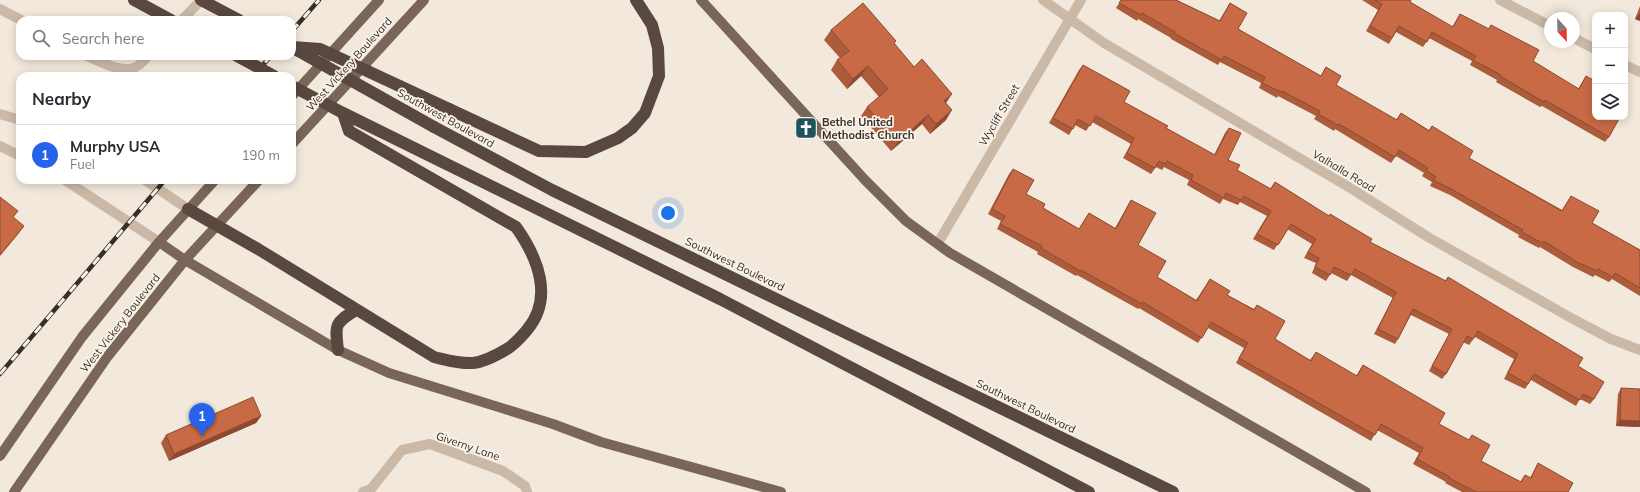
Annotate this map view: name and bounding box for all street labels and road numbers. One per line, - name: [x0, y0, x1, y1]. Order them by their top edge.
- street label: West Vickery Boulevard: [303, 14, 395, 114]
- street label: Wycliff Street: [976, 82, 1022, 148]
- street label: Southwest Boulevard: [395, 86, 497, 150]
- street label: Valhalla Road: [1310, 147, 1378, 195]
- street label: Southwest Boulevard: [683, 234, 787, 294]
- street label: West Vickery Boulevard: [77, 271, 163, 375]
- street label: Southwest Boulevard: [974, 376, 1078, 436]
- street label: Giverny Lane: [434, 429, 502, 463]

